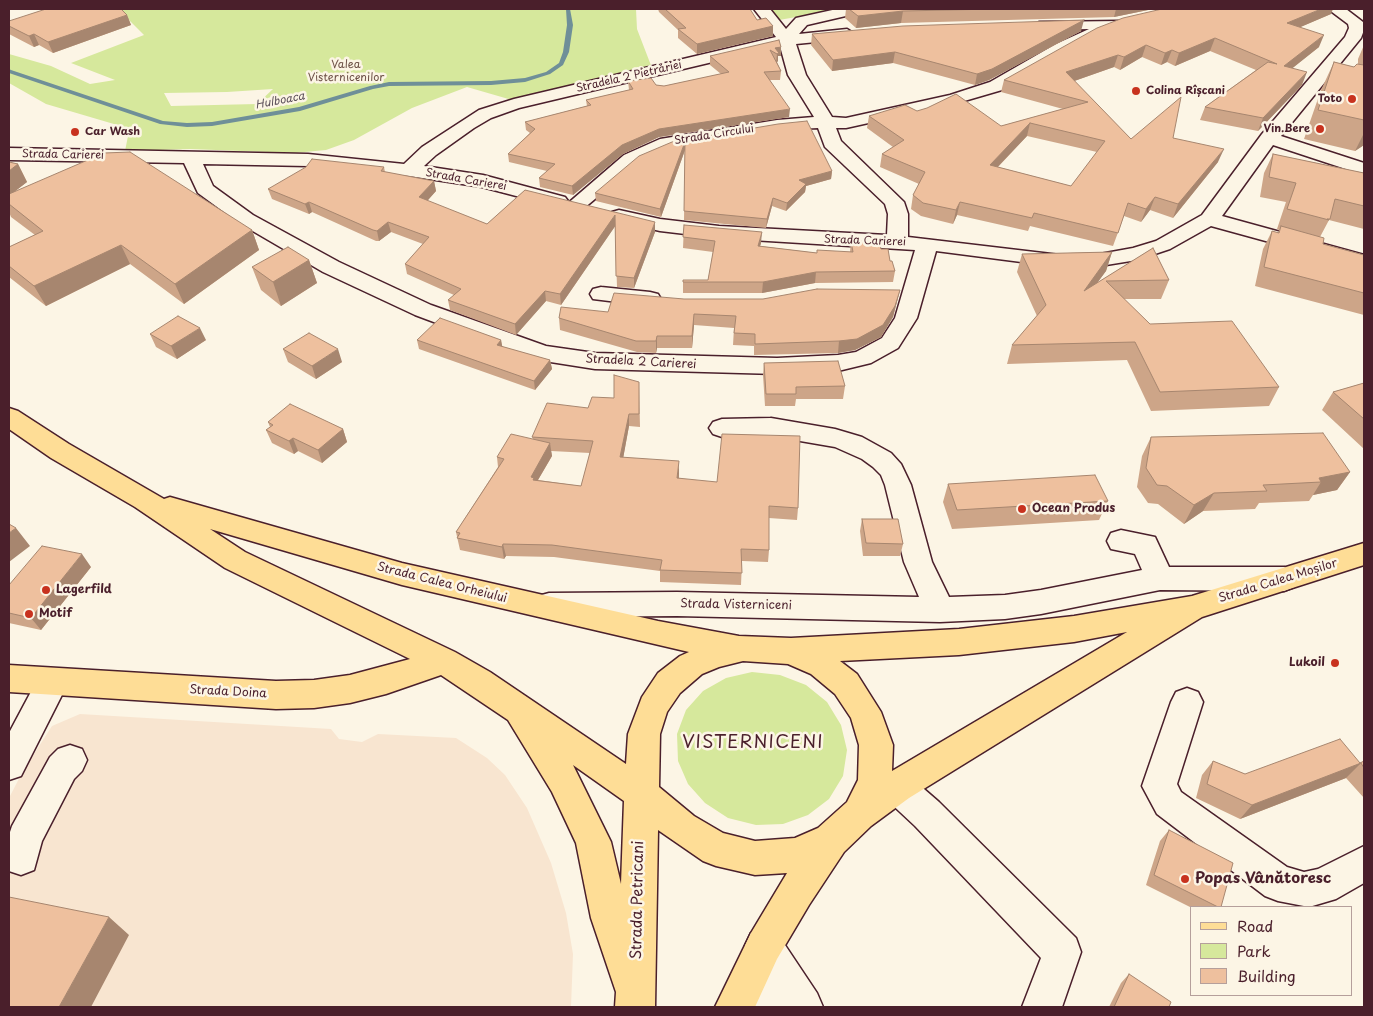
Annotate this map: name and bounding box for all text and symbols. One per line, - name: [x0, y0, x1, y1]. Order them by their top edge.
- park label: Valea Visternicenilor: [308, 58, 384, 84]
- street label: Stradela 2 Pietrăriei: [575, 58, 683, 96]
- place label: Colina Rîșcani: [1146, 84, 1225, 98]
- marker: Colina Rîșcani: [1130, 85, 1142, 97]
- water label: Hulboaca: [254, 90, 306, 112]
- place label: Toto: [1318, 92, 1342, 106]
- marker: Toto: [1346, 93, 1358, 105]
- street label: Strada Circului: [673, 122, 755, 148]
- place label: Vin.Bere: [1264, 122, 1310, 136]
- marker: Vin.Bere: [1314, 123, 1326, 135]
- place label: Car Wash: [85, 125, 140, 139]
- marker: Car Wash: [69, 126, 81, 138]
- street label: Strada Carierei: [22, 148, 104, 162]
- street label: Strada Carierei: [424, 166, 508, 194]
- street label: Strada Carierei: [824, 233, 906, 249]
- street label: Stradela 2 Carierei: [585, 352, 697, 372]
- place label: Ocean Produs: [1032, 502, 1115, 516]
- marker: Ocean Produs: [1016, 503, 1028, 515]
- street label: Strada Calea Moșilor: [1217, 556, 1339, 606]
- street label: Strada Calea Orheiului: [376, 560, 508, 606]
- place label: Lagerfild: [56, 583, 112, 597]
- marker: Lagerfild: [40, 584, 52, 596]
- street label: Strada Visterniceni: [680, 597, 792, 613]
- place label: Motif: [39, 607, 72, 621]
- marker: Motif: [23, 608, 35, 620]
- place label: Lukoil: [1289, 656, 1325, 670]
- marker: Lukoil: [1329, 657, 1341, 669]
- street label: Strada Doina: [189, 683, 267, 701]
- district label: VISTERNICENI: [682, 732, 824, 754]
- street label: Strada Petricani: [628, 840, 648, 960]
- place label: Popas Vânătoresc: [1195, 870, 1331, 888]
- marker: Popas Vânătoresc: [1179, 873, 1191, 885]
- legend: [1190, 906, 1353, 996]
- text: Road: [1237, 914, 1273, 937]
- text: Park: [1237, 939, 1271, 962]
- text: Building: [1237, 964, 1296, 987]

